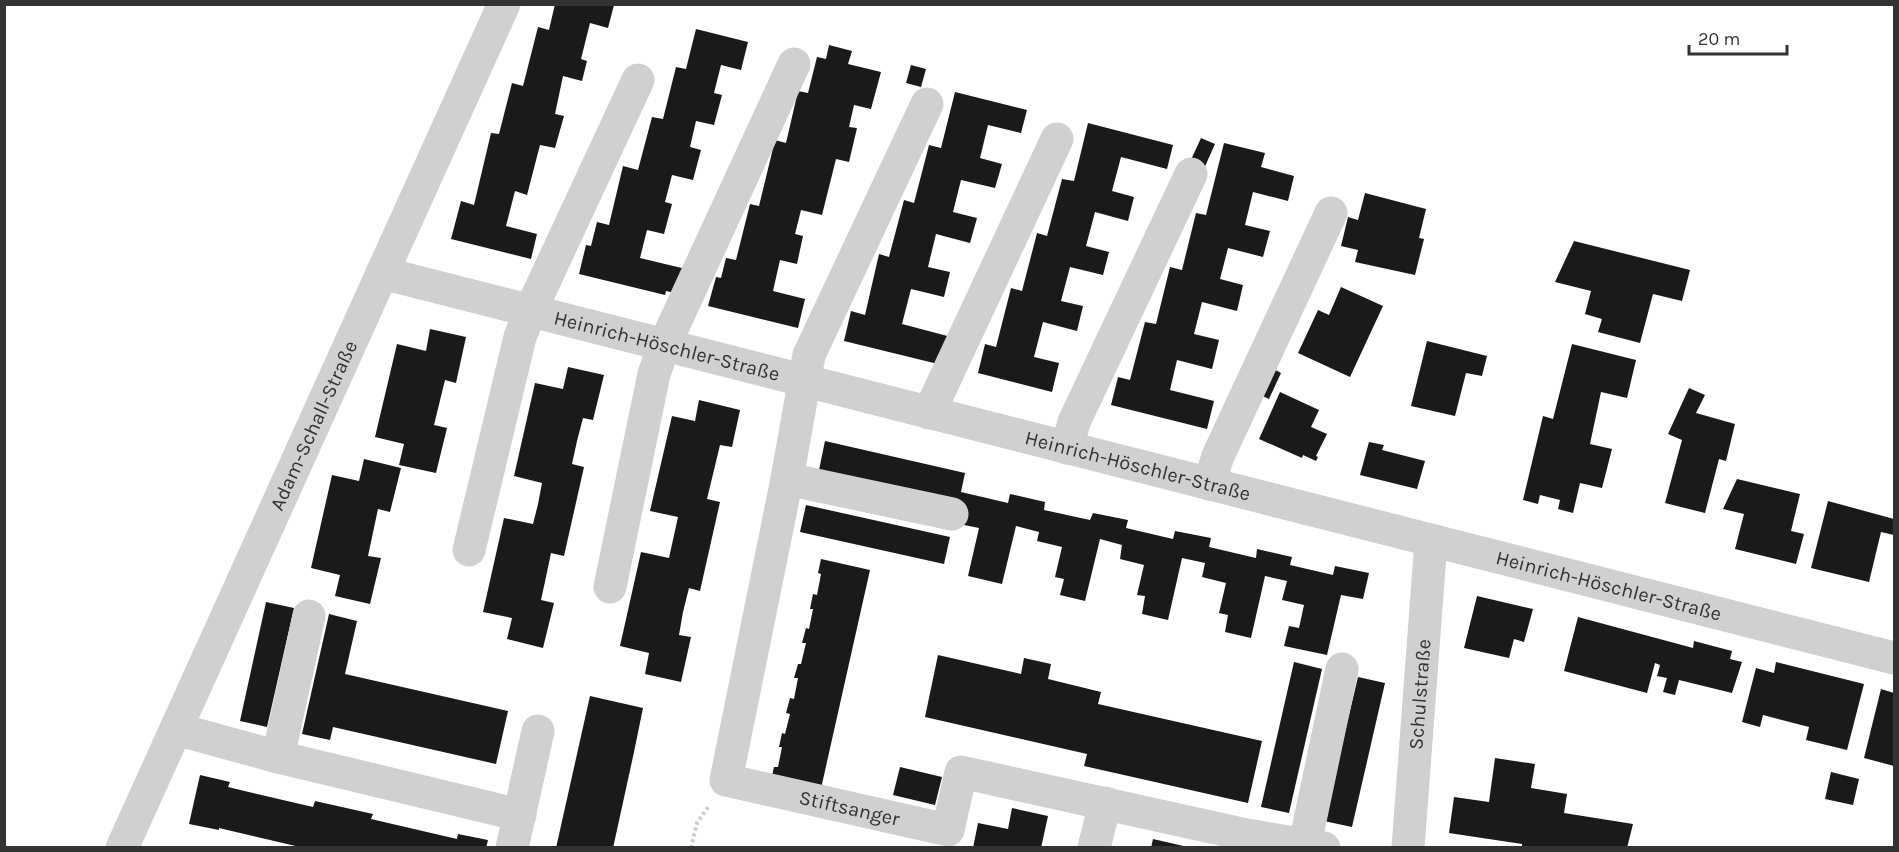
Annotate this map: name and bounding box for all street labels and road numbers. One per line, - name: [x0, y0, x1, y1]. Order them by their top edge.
- street label: Heinrich-Höschler-Straße: [552, 306, 782, 386]
- street label: Adam-Schall-Straße: [265, 337, 362, 514]
- street label: Heinrich-Höschler-Straße: [1022, 426, 1253, 506]
- street label: Heinrich-Höschler-Straße: [1493, 546, 1724, 626]
- street label: Schulstraße: [1404, 638, 1436, 751]
- street label: Stiftsanger: [797, 786, 903, 831]

